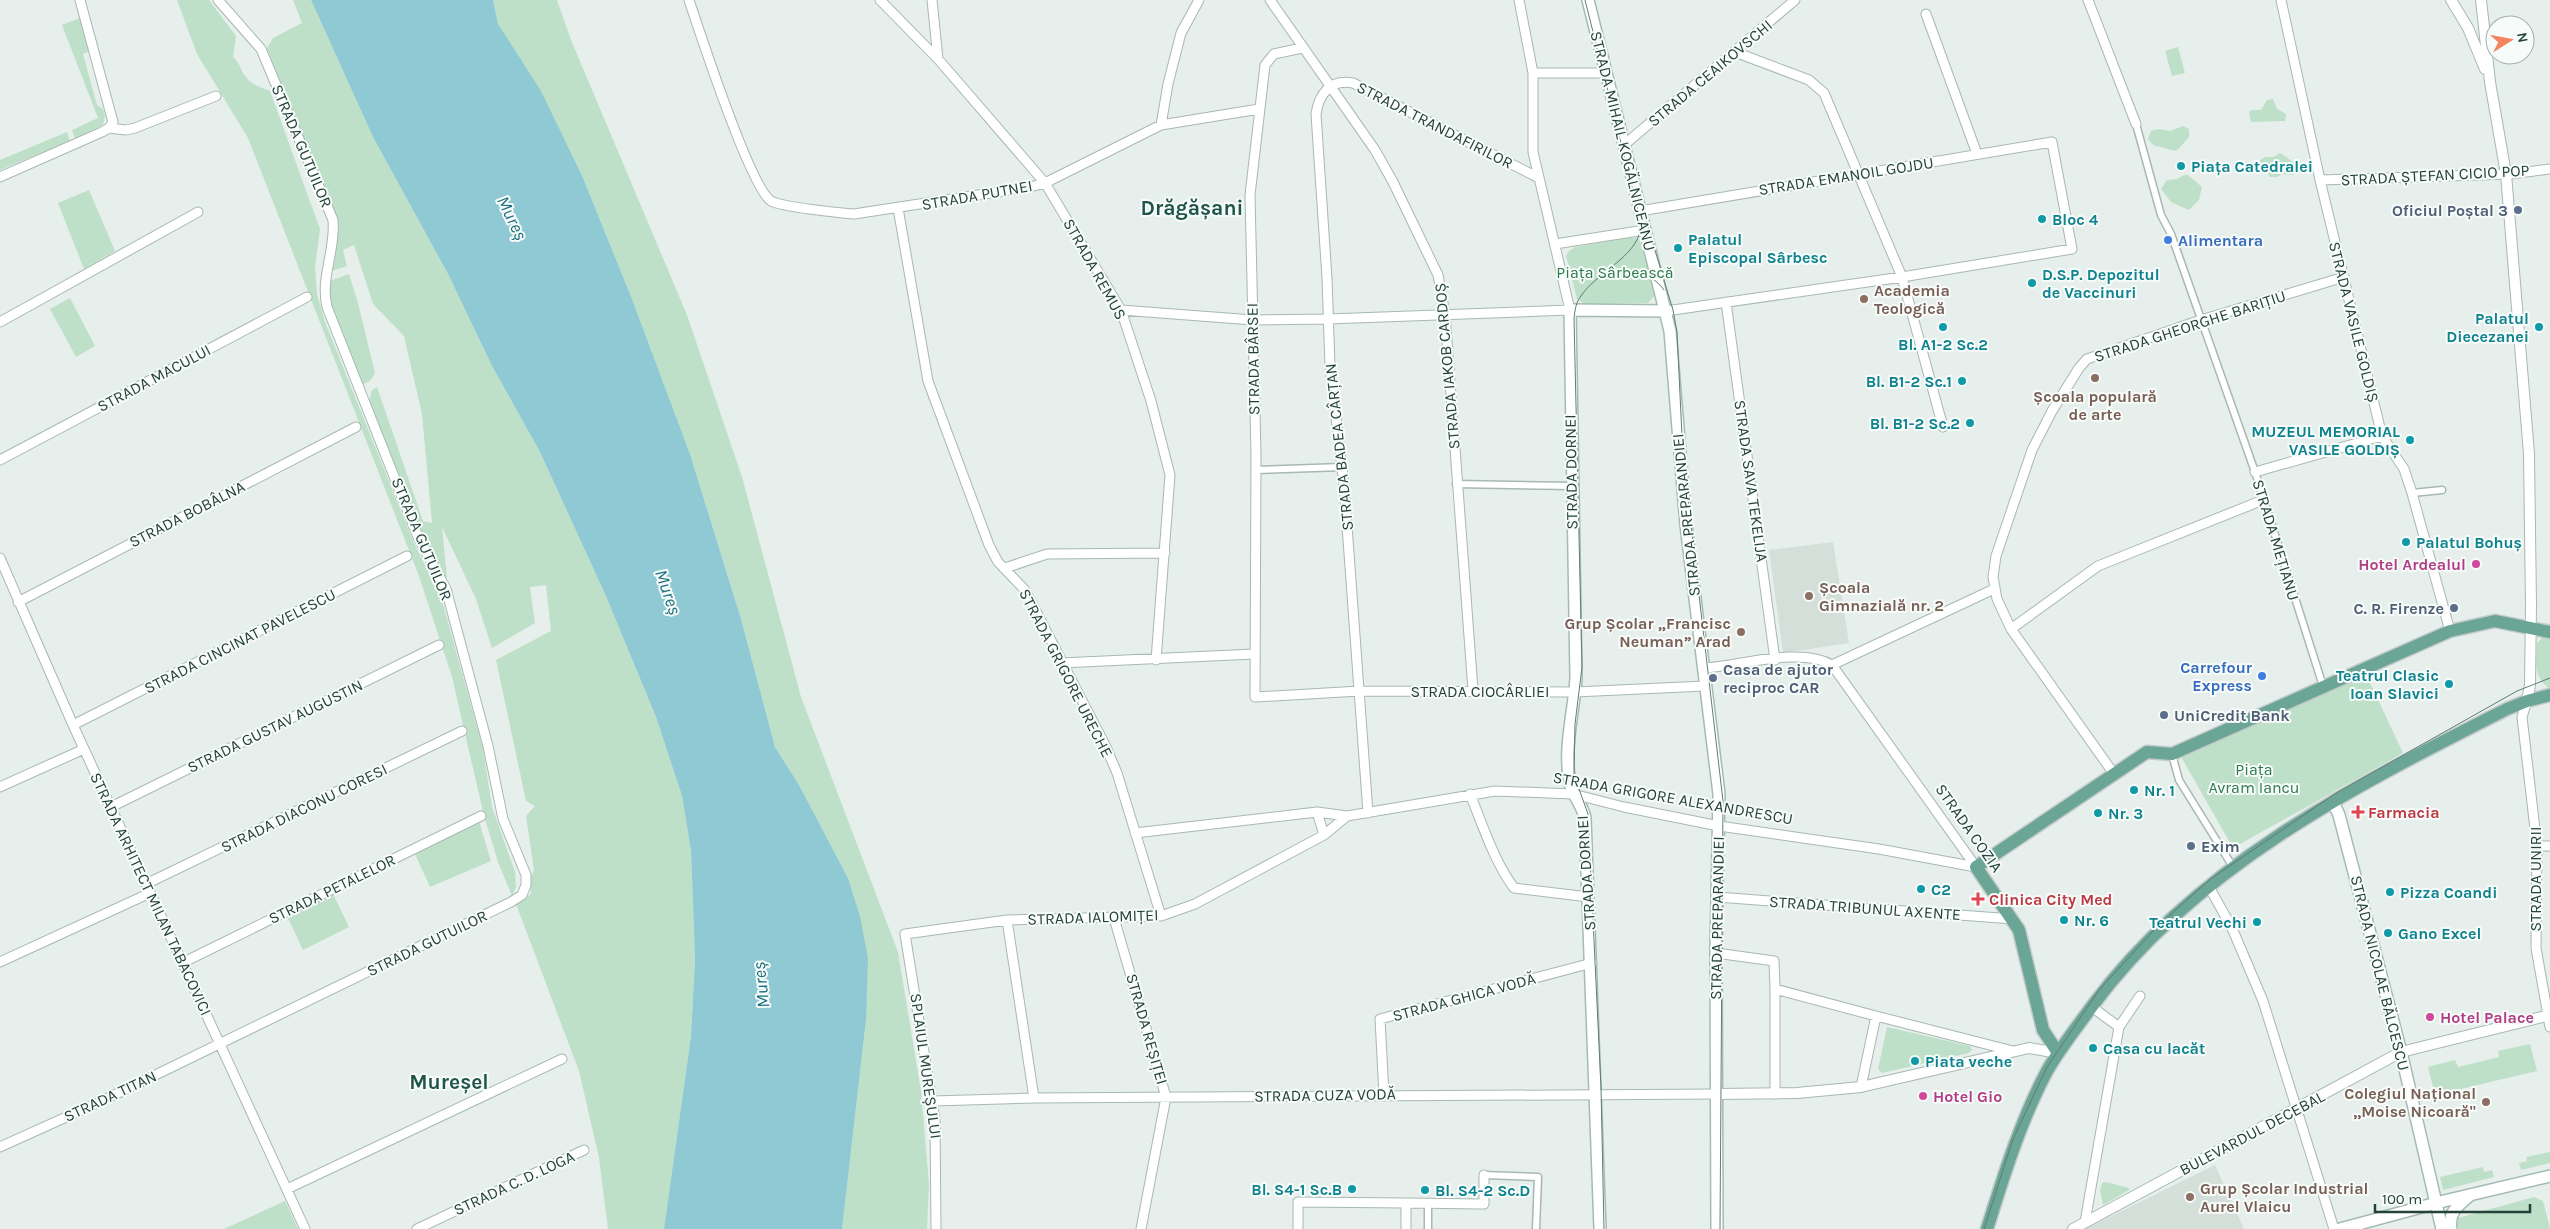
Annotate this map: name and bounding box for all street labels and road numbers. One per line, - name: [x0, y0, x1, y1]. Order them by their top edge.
- street label: STRADA CEAIKOVSCHI: [1644, 15, 1776, 131]
- street label: STRADA MIHAIL KOGĂLNICEANU: [1586, 29, 1660, 253]
- street label: STRADA TRANDAFIRILOR: [1354, 77, 1516, 173]
- street label: STRADA GUTUILOR: [268, 82, 336, 210]
- street label: STRADA EMANOIL GOJDU: [1757, 153, 1935, 199]
- street label: STRADA ȘTEFAN CICIO POP: [2340, 161, 2530, 189]
- street label: STRADA PUTNEI: [920, 176, 1034, 214]
- street label: STRADA REMUS: [1059, 215, 1131, 323]
- street label: STRADA VASILE GOLDIȘ: [2325, 240, 2383, 404]
- street label: STRADA IAKOB CARDOȘ: [1430, 282, 1464, 450]
- street label: STRADA GHEORGHE BARIȚIU: [2092, 286, 2288, 366]
- street label: STRADA BÂRSEI: [1243, 303, 1263, 415]
- street label: STRADA MACULUI: [94, 340, 214, 416]
- street label: STRADA BADEA CÂRȚAN: [1321, 362, 1357, 532]
- street label: STRADA SAVA TEKELIJA: [1730, 399, 1772, 563]
- street label: STRADA DORNEI: [1560, 414, 1582, 530]
- street label: STRADA PREPARANDIEI: [1668, 433, 1704, 597]
- street label: STRADA GUTUILOR: [388, 475, 456, 603]
- street label: STRADA BOBÂLNA: [126, 477, 248, 551]
- street label: STRADA MEȚIANU: [2249, 477, 2303, 603]
- street label: STRADA CINCINAT PAVELESCU: [141, 584, 339, 698]
- street label: STRADA GRIGORE URECHE: [1015, 585, 1117, 761]
- street label: STRADA GUSTAV AUGUSTIN: [184, 675, 366, 777]
- street label: STRADA CIOCÂRLIEI: [1410, 682, 1550, 701]
- street label: STRADA DIACONU CORESI: [218, 759, 390, 857]
- street label: STRADA GRIGORE ALEXANDRESCU: [1552, 768, 1794, 828]
- street label: STRADA ARHITECT MILAN TABACOVICI: [86, 769, 216, 1019]
- street label: STRADA COZIA: [1932, 780, 2006, 876]
- street label: STRADA DORNEI: [1573, 815, 1599, 931]
- street label: STRADA UNIRII: [2526, 827, 2545, 931]
- street label: STRADA PREPARANDIEI: [1706, 836, 1728, 1000]
- street label: STRADA PETALELOR: [266, 850, 398, 928]
- street label: STRADA NICOLAE BĂLCESCU: [2347, 873, 2413, 1073]
- street label: STRADA TRIBUNUL AXENTE: [1769, 892, 1961, 924]
- street label: STRADA IALOMIȚEI: [1027, 905, 1159, 929]
- street label: STRADA GUTUILOR: [364, 906, 490, 980]
- street label: STRADA GHICA VODĂ: [1390, 969, 1538, 1025]
- street label: STRADA REȘIȚEI: [1122, 971, 1172, 1087]
- street label: SPLAIUL MUREȘULUI: [906, 992, 946, 1140]
- street label: STRADA TITAN: [61, 1066, 159, 1126]
- street label: STRADA CUZA VODĂ: [1254, 1084, 1396, 1106]
- street label: BULEVARDUL DECEBAL: [2176, 1086, 2328, 1179]
- street label: STRADA C. D. LOGA: [451, 1147, 577, 1219]

